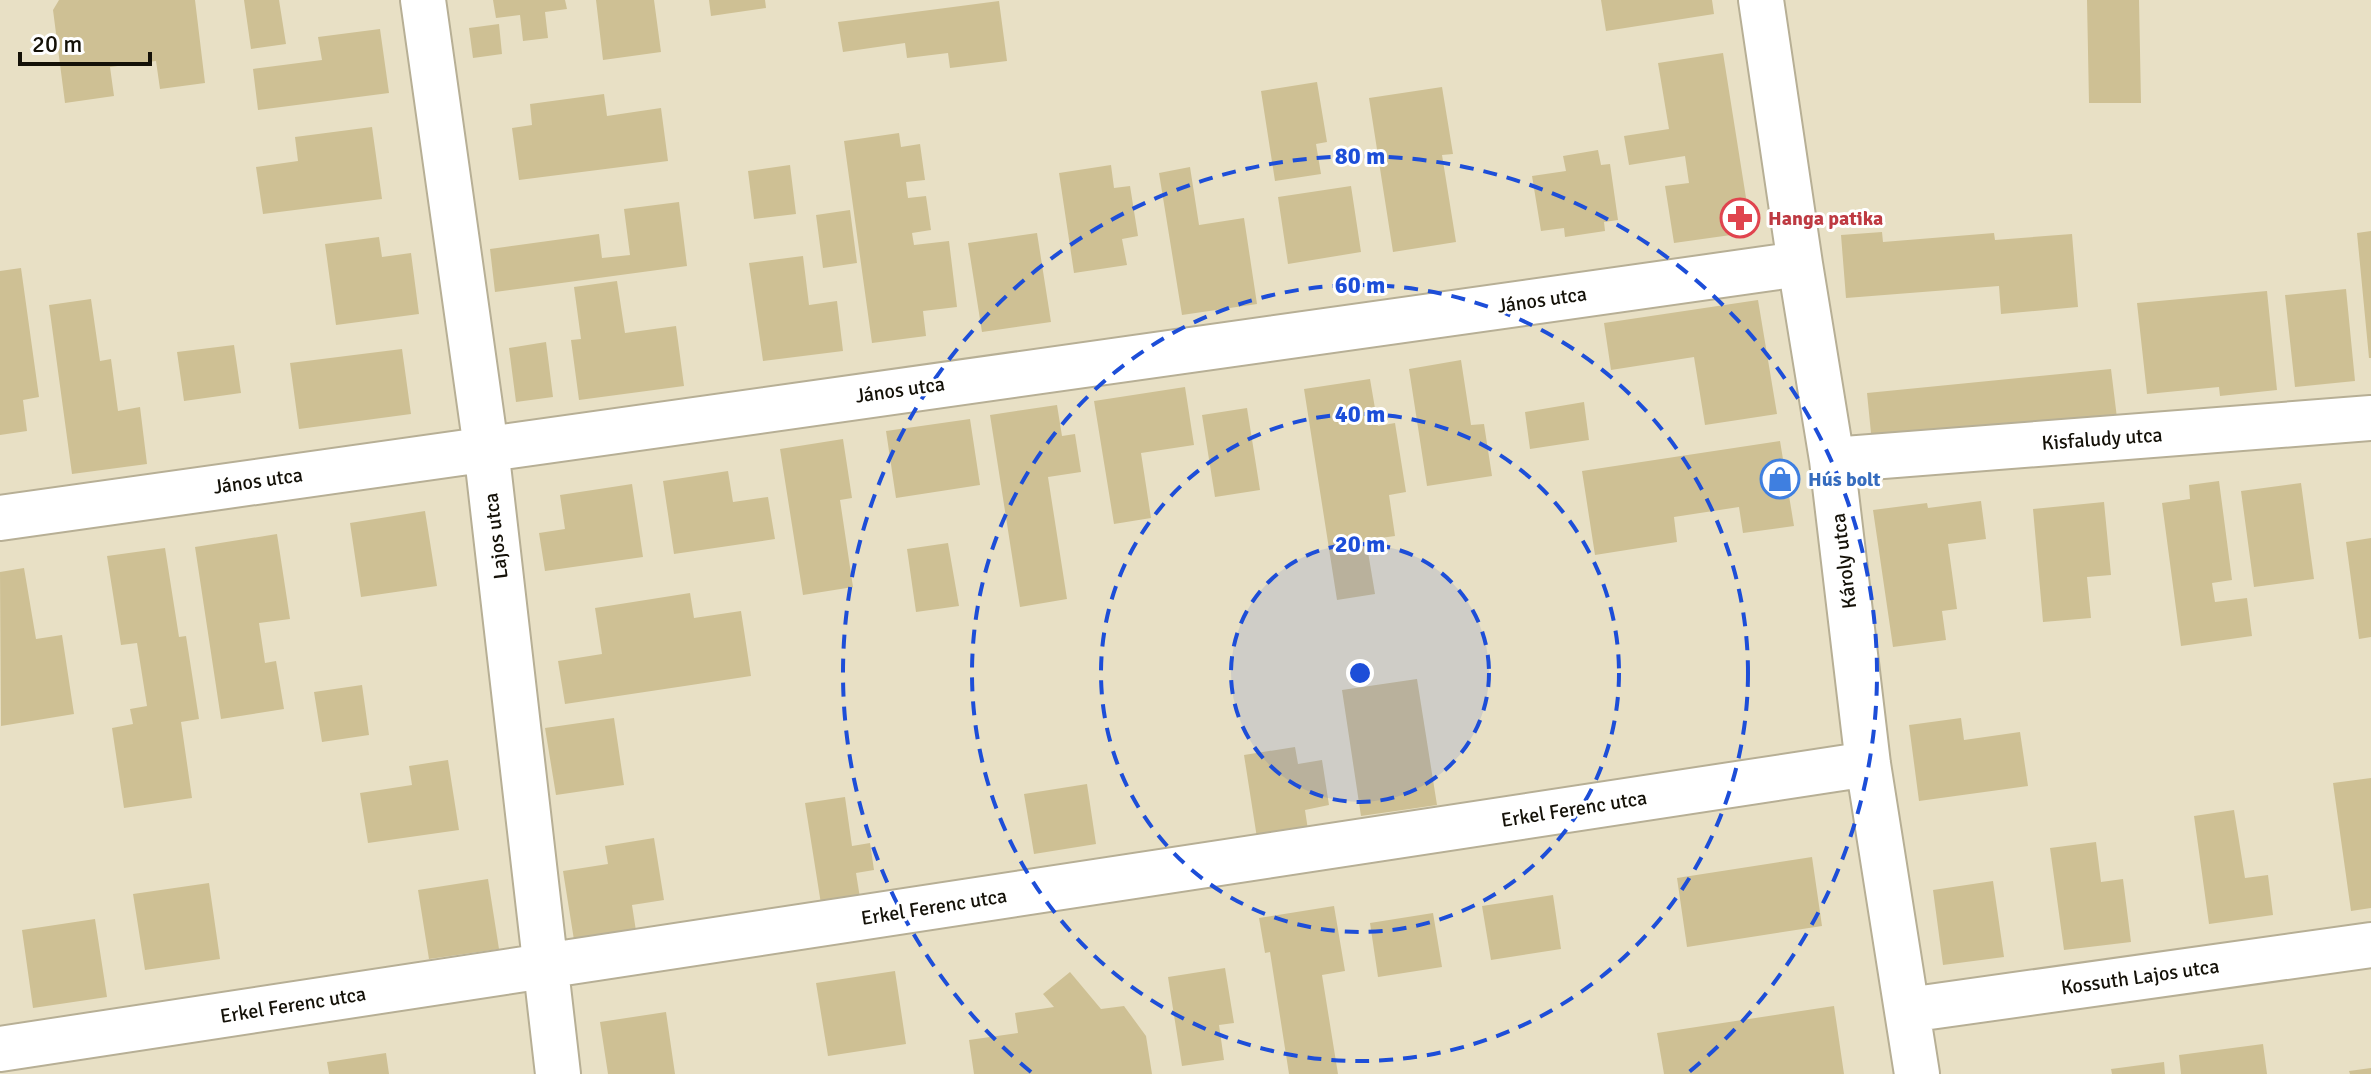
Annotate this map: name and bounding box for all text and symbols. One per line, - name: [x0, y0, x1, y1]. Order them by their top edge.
- scale bar: [20, 16, 150, 66]
- text: 20 m: [32, 29, 82, 59]
- text: 80 m: [1335, 141, 1385, 171]
- pharmacy icon: Hanga patika: [1719, 197, 1761, 239]
- place label: Hanga patika: [1768, 206, 1883, 231]
- text: 60 m: [1335, 270, 1385, 300]
- street label: János utca: [1496, 281, 1588, 319]
- street label: János utca: [854, 371, 946, 409]
- text: 40 m: [1335, 399, 1385, 429]
- street label: Kisfaludy utca: [2041, 422, 2163, 456]
- shop icon: Hús bolt: [1759, 458, 1801, 500]
- street label: János utca: [212, 462, 304, 500]
- place label: Hús bolt: [1808, 467, 1881, 492]
- street label: Lajos utca: [478, 491, 514, 581]
- street label: Károly utca: [1826, 512, 1862, 610]
- text: 20 m: [1335, 529, 1385, 559]
- centre of rings: [1346, 659, 1374, 687]
- street label: Erkel Ferenc utca: [1499, 785, 1649, 833]
- street label: Erkel Ferenc utca: [859, 883, 1009, 931]
- street label: Kossuth Lajos utca: [2059, 954, 2221, 1000]
- street label: Erkel Ferenc utca: [218, 981, 368, 1029]

